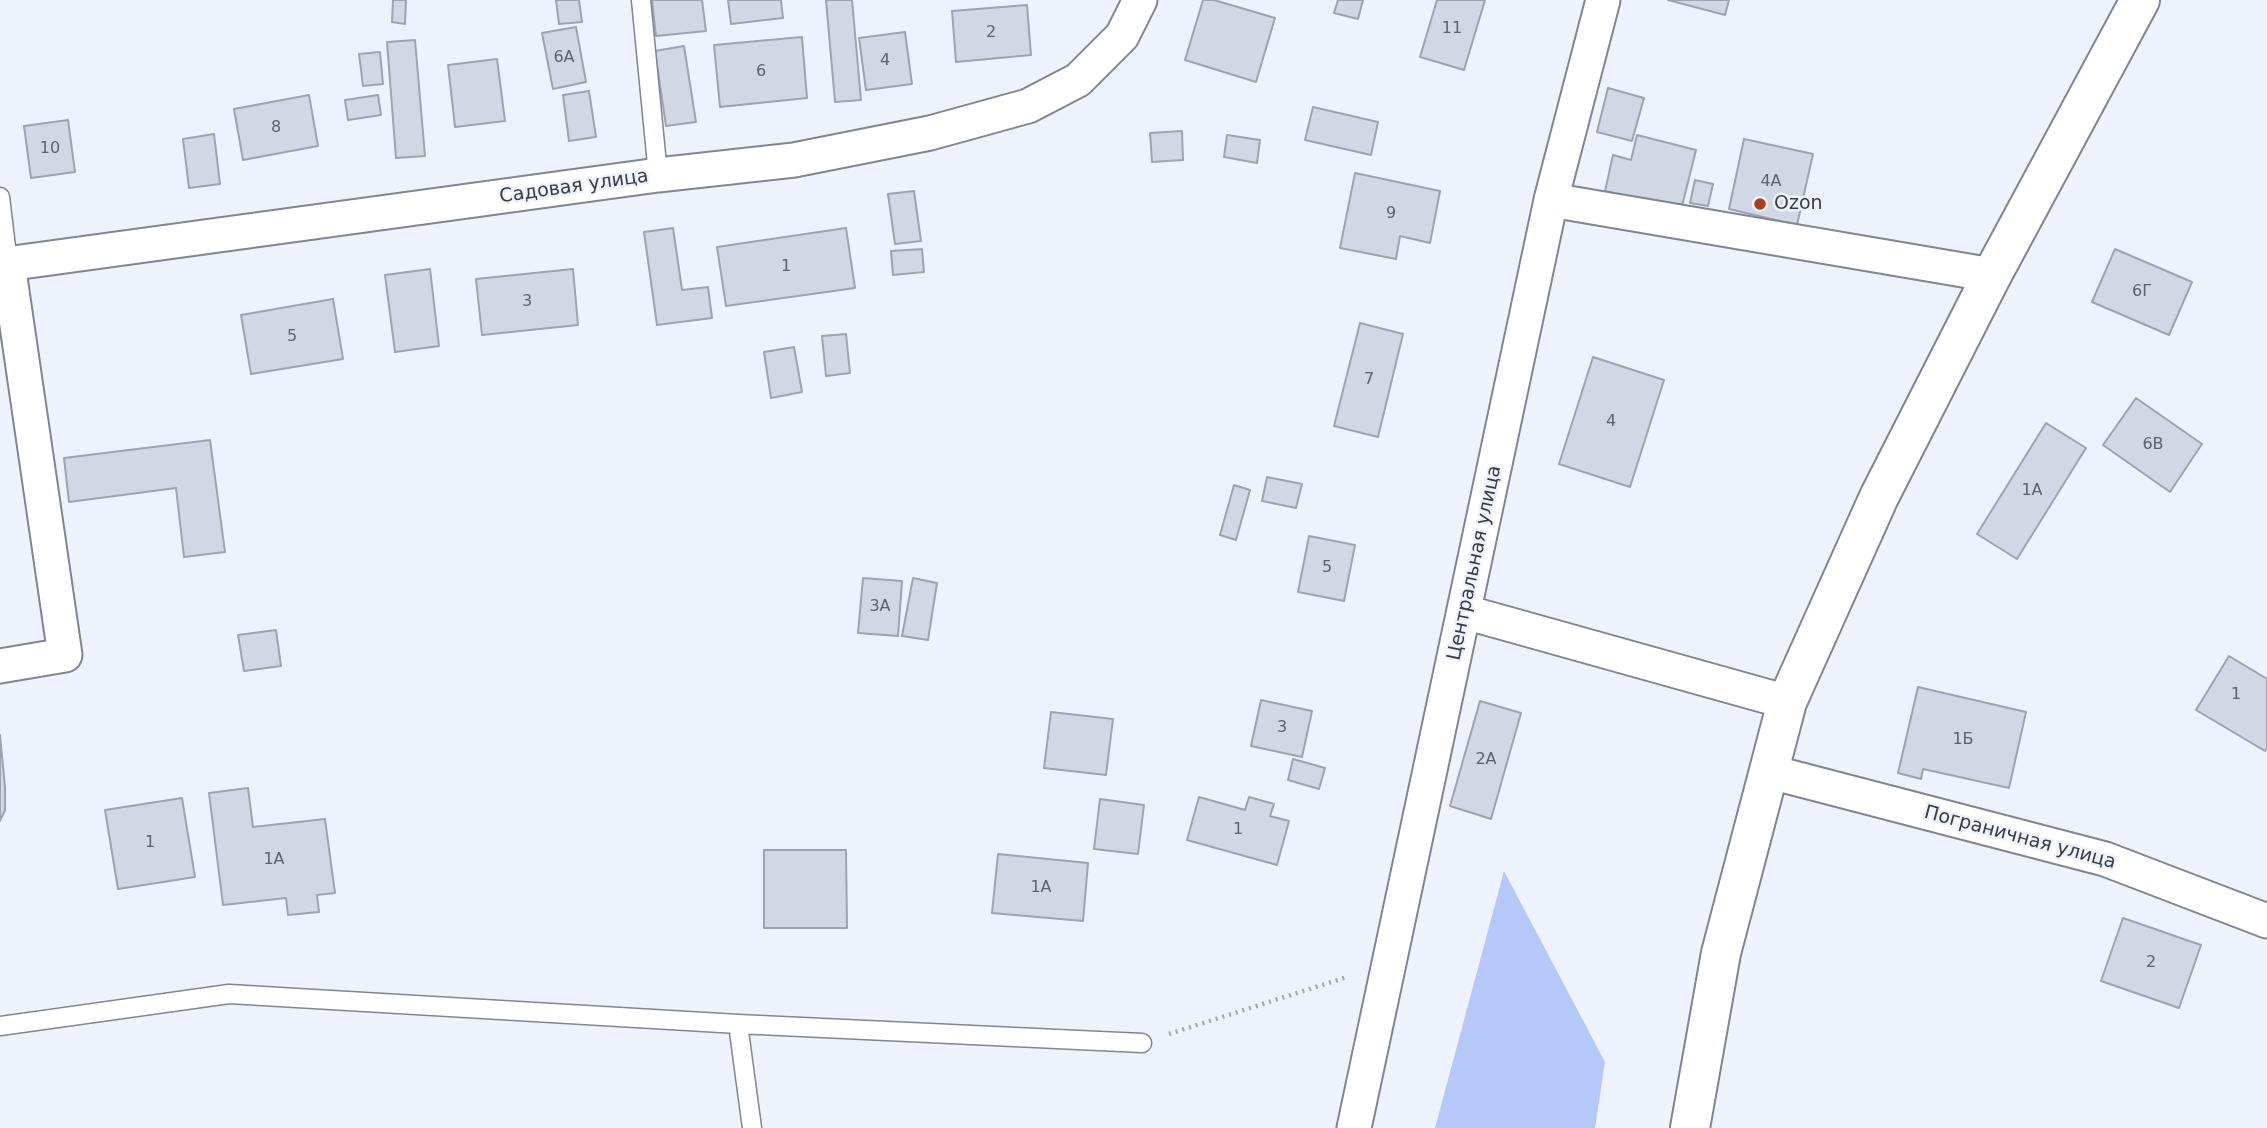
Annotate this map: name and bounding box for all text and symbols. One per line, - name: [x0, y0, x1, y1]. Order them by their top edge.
- house number: 11: [1442, 19, 1462, 39]
- house number: 2: [986, 23, 996, 43]
- house number: 6А: [553, 48, 575, 68]
- house number: 4: [880, 51, 890, 71]
- house number: 6: [756, 62, 766, 82]
- house number: 8: [271, 118, 281, 138]
- house number: 10: [40, 139, 60, 159]
- street label: Садовая улица: [498, 165, 650, 209]
- house number: 4А: [1760, 172, 1782, 192]
- place label: Ozon: [1774, 193, 1823, 215]
- marker: Ozon: [1752, 196, 1768, 212]
- house number: 9: [1386, 204, 1396, 224]
- house number: 1: [781, 257, 791, 277]
- house number: 6Г: [2132, 282, 2152, 302]
- house number: 3: [522, 292, 532, 312]
- house number: 5: [287, 327, 297, 347]
- house number: 7: [1364, 370, 1374, 390]
- house number: 4: [1606, 412, 1616, 432]
- house number: 6В: [2142, 435, 2164, 455]
- street label: Центральная улица: [1443, 463, 1507, 663]
- house number: 1А: [2021, 481, 2043, 501]
- house number: 5: [1322, 558, 1332, 578]
- house number: 3А: [869, 597, 891, 617]
- house number: 1: [2231, 685, 2241, 705]
- house number: 3: [1277, 718, 1287, 738]
- house number: 1Б: [1952, 730, 1974, 750]
- house number: 2А: [1475, 750, 1497, 770]
- street label: Пограничная улица: [1922, 801, 2118, 875]
- house number: 1: [1233, 820, 1243, 840]
- house number: 1: [145, 833, 155, 853]
- house number: 1А: [263, 850, 285, 870]
- house number: 1А: [1030, 878, 1052, 898]
- house number: 2: [2146, 953, 2156, 973]

